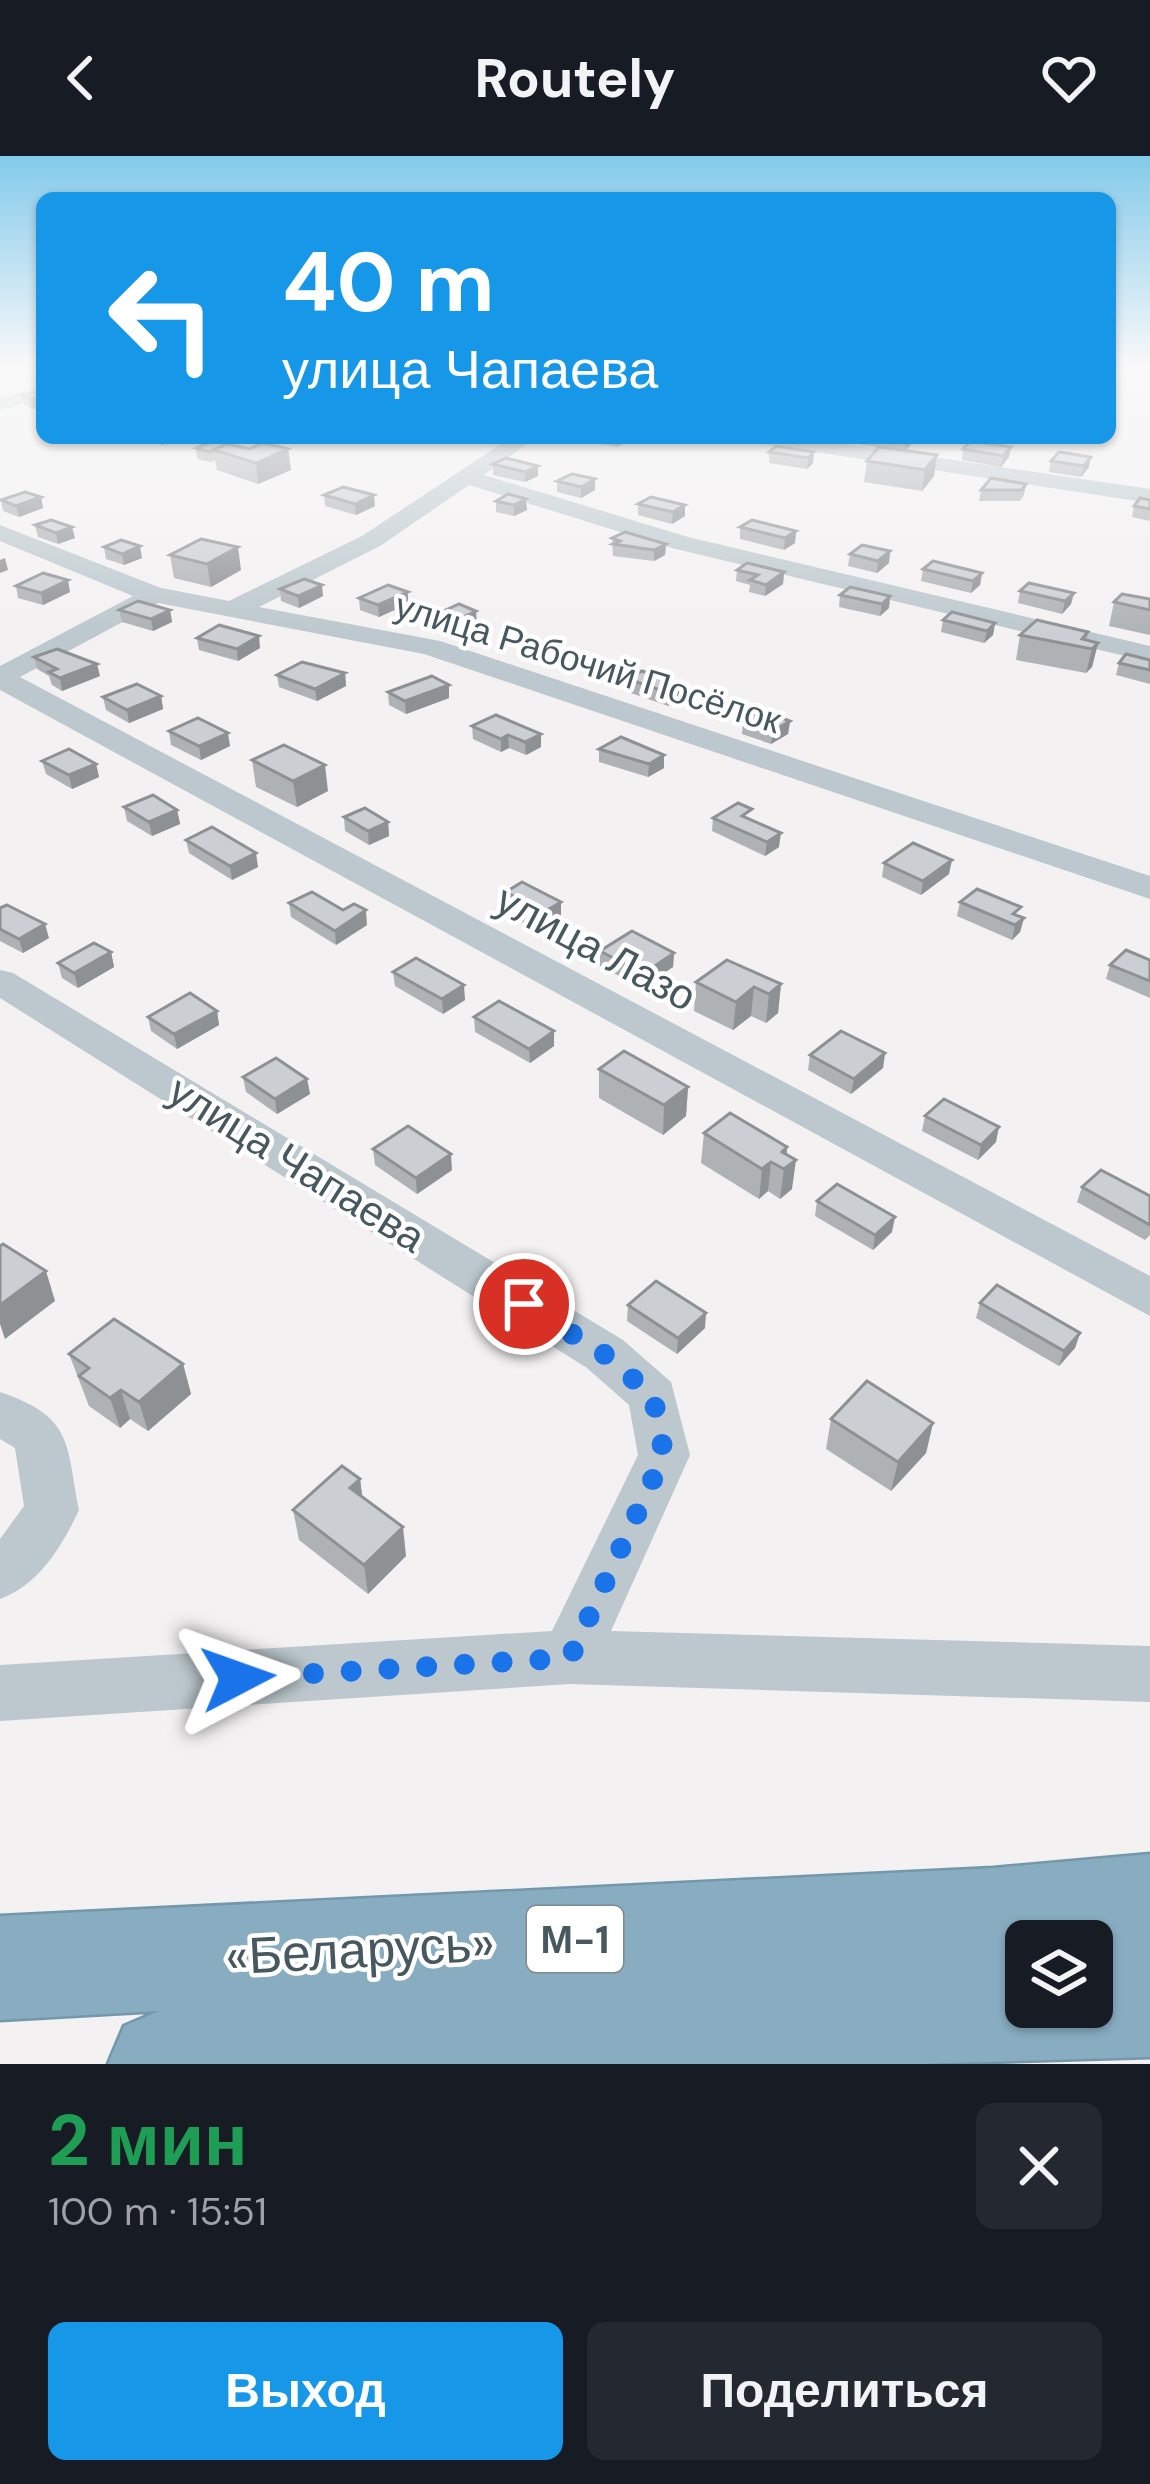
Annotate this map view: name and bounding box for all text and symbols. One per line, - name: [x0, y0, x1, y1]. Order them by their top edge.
- text: Routely: [475, 43, 675, 114]
- icon: back: [48, 45, 114, 111]
- icon: heart: [1036, 45, 1102, 111]
- text: 40 m: [282, 228, 495, 337]
- icon: left: [84, 240, 240, 396]
- text: улица Чапаева: [282, 334, 658, 405]
- street label: улица Рабочий Посёлок: [389, 582, 787, 744]
- street label: улица Лазо: [486, 872, 706, 1024]
- street label: улица Чапаева: [158, 1063, 436, 1265]
- pin: [473, 1253, 575, 1355]
- icon: arrive: [491, 1271, 557, 1337]
- position arrow: [175, 1615, 301, 1741]
- road number: М-1: [527, 1906, 623, 1972]
- street label: «Беларусь»: [224, 1910, 496, 1990]
- map controls: [1005, 1920, 1113, 2028]
- button: layers: [1005, 1920, 1113, 2028]
- text: 2 мин: [48, 2094, 247, 2187]
- button: close: [976, 2103, 1102, 2229]
- text: 100 m · 15:51: [48, 2186, 267, 2237]
- button: Выход: [48, 2322, 563, 2460]
- button: Поделиться: [587, 2322, 1102, 2460]

